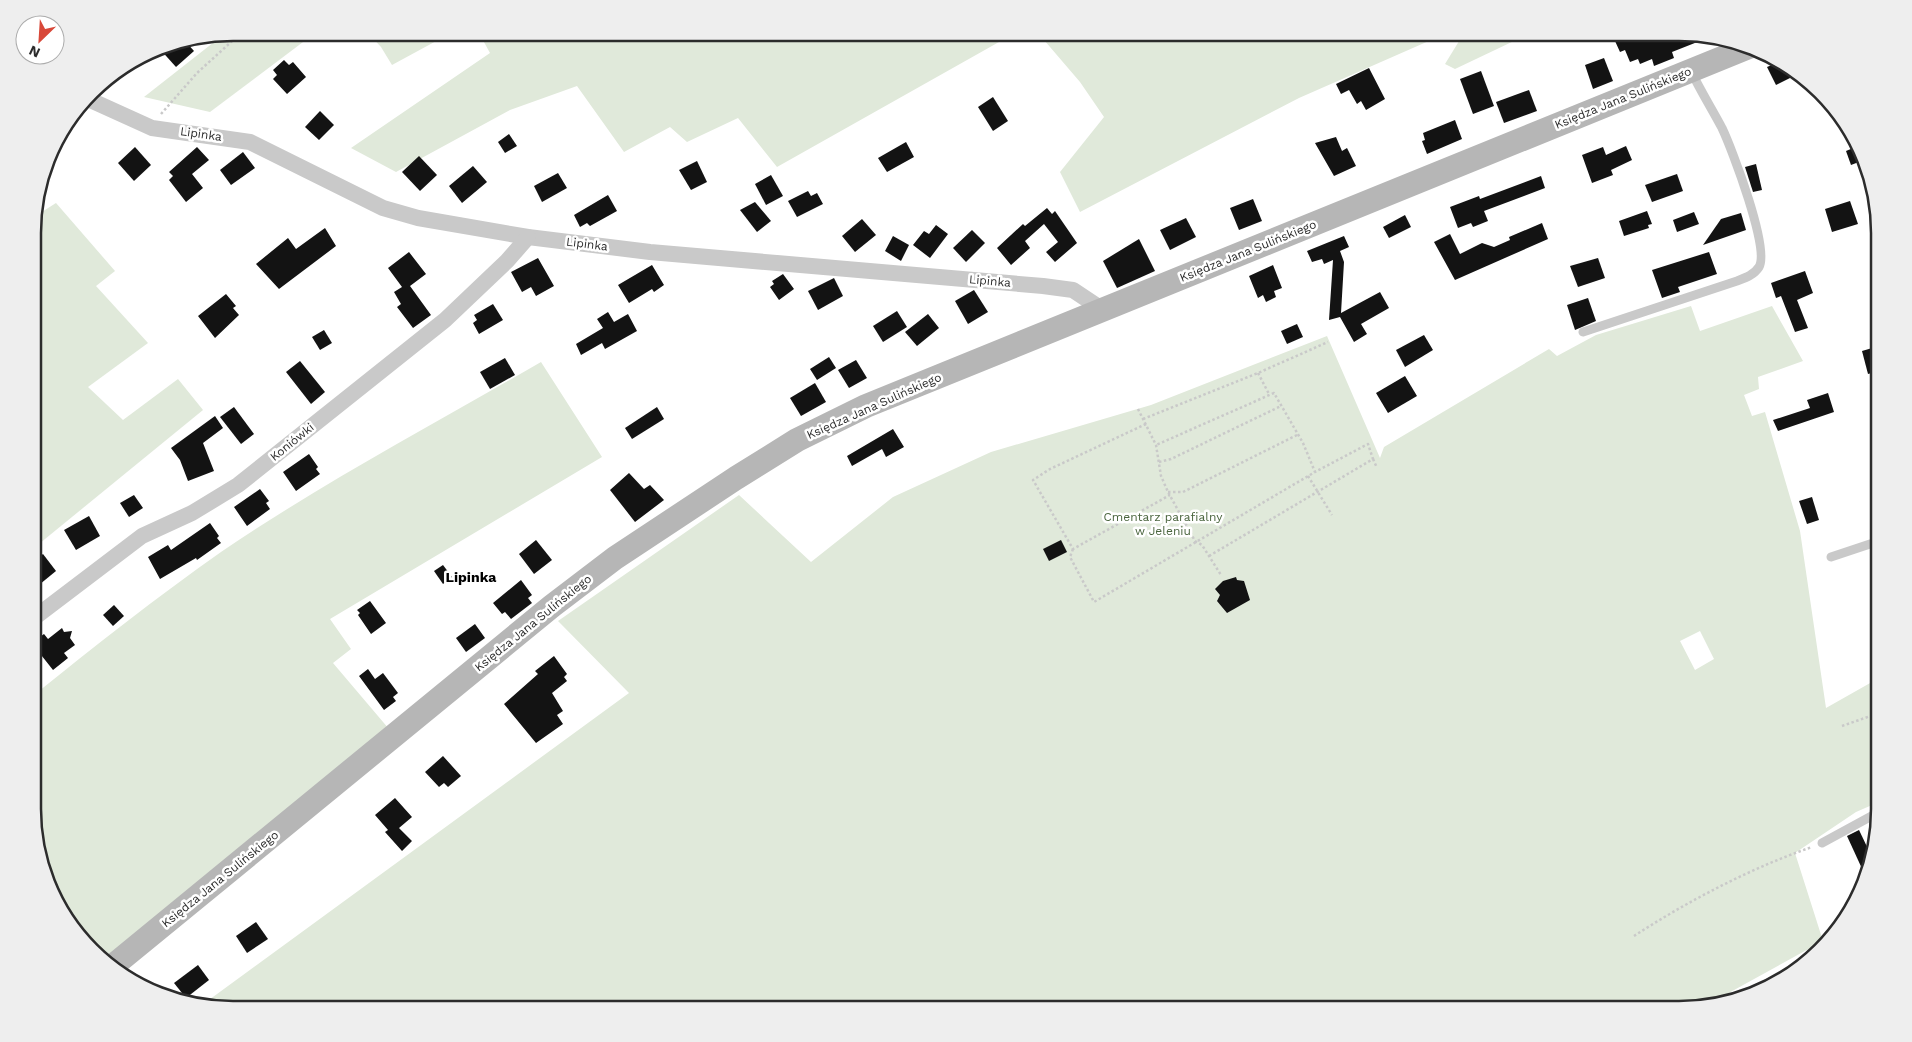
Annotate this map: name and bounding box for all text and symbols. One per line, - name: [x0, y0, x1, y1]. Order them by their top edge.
- north arrow: [15, 15, 65, 65]
- text: N: [26, 42, 43, 61]
- street label: Księdza Jana Sulińskiego: [1553, 64, 1693, 132]
- street label: Lipinka: [179, 124, 223, 144]
- street label: Księdza Jana Sulińskiego: [1178, 217, 1318, 285]
- street label: Lipinka: [565, 234, 609, 254]
- street label: Lipinka: [968, 272, 1012, 290]
- street label: Księdza Jana Sulińskiego: [804, 370, 944, 442]
- street label: Koniówki: [267, 420, 317, 464]
- park label: Cmentarz parafialny w Jeleniu: [1104, 510, 1223, 538]
- district label: Lipinka: [446, 569, 497, 585]
- street label: Księdza Jana Sulińskiego: [472, 572, 594, 674]
- street label: Księdza Jana Sulińskiego: [159, 828, 281, 930]

